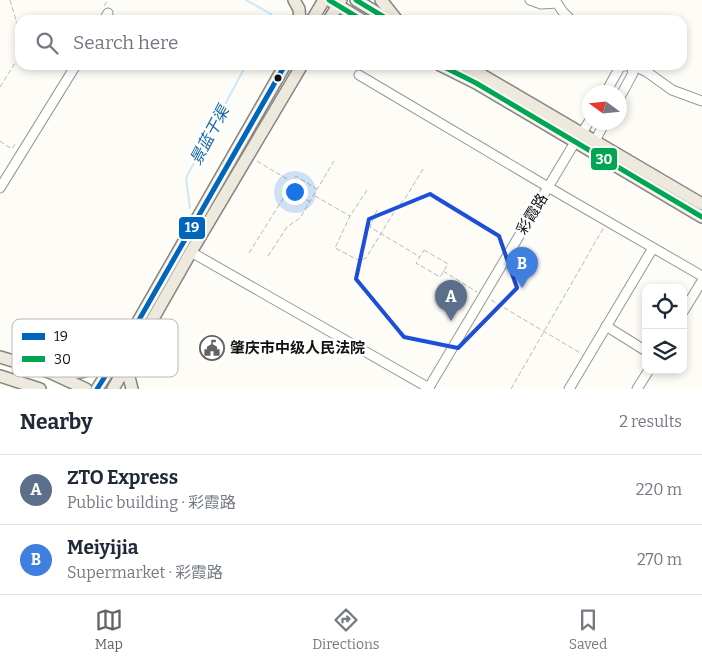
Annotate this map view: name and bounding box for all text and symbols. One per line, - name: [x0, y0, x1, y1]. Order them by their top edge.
- search box: [15, 15, 687, 70]
- icon: search: [33, 29, 61, 57]
- text: Search here: [73, 31, 178, 54]
- unlabelled marker: [273, 73, 283, 83]
- north arrow: [582, 85, 627, 130]
- water label: 景蓝干渠: [186, 101, 234, 168]
- line badge: 30: [590, 147, 618, 171]
- text: 30: [596, 151, 613, 168]
- your location: [282, 179, 308, 205]
- street label: 彩霞路: [513, 190, 551, 238]
- line badge: 19: [178, 216, 206, 240]
- text: 19: [185, 219, 199, 236]
- pin: B: [506, 247, 538, 288]
- pin: A: [435, 280, 467, 321]
- map controls: [642, 284, 687, 374]
- button: locate: [642, 284, 687, 329]
- legend: [12, 319, 178, 377]
- text: 19: [54, 328, 68, 345]
- button: layers: [642, 329, 687, 374]
- public building icon: 肇庆市中级人民法院: [199, 335, 225, 361]
- place label: 肇庆市中级人民法院: [230, 339, 365, 357]
- text: 30: [54, 351, 71, 368]
- text: Nearby: [20, 409, 93, 435]
- text: 2 results: [619, 412, 682, 431]
- text: ZTO Express: [67, 466, 178, 489]
- text: A: [30, 480, 42, 499]
- text: 220 m: [636, 480, 682, 499]
- text: Public building · 彩霞路: [67, 493, 236, 512]
- text: Meiyijia: [67, 536, 138, 559]
- text: B: [31, 550, 41, 569]
- text: 270 m: [637, 550, 682, 569]
- text: Supermarket · 彩霞路: [67, 563, 223, 582]
- tab: Map: [95, 606, 123, 653]
- tab: Directions: [312, 606, 380, 653]
- tab: Saved: [569, 606, 607, 653]

